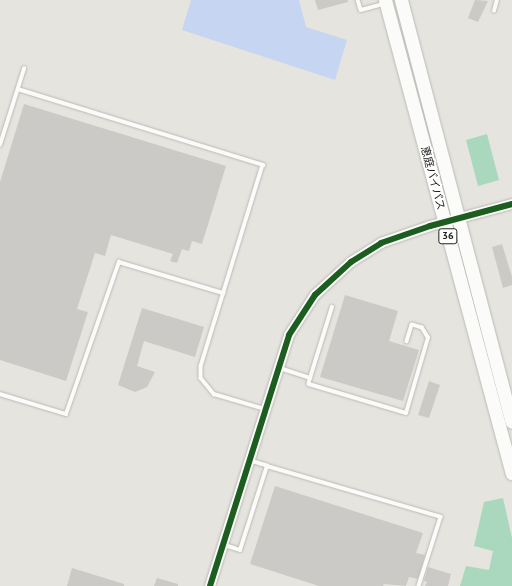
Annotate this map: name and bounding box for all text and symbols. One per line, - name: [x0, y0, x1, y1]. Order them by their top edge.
- street label: 恵庭バイパス: [418, 144, 448, 212]
- road number: 36: [438, 228, 458, 244]

